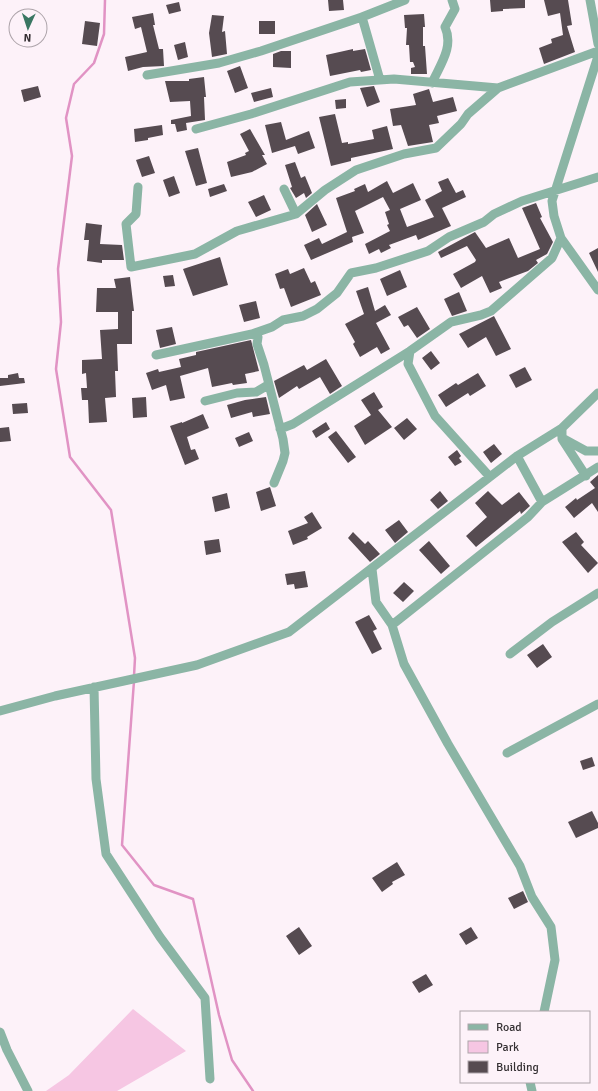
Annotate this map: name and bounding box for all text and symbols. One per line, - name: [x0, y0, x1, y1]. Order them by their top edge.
- north arrow: [8, 8, 48, 48]
- text: N: [23, 31, 32, 44]
- legend: [460, 1011, 590, 1083]
- text: Road: [496, 1020, 522, 1035]
- text: Park: [496, 1040, 519, 1055]
- text: Building: [496, 1060, 539, 1075]

